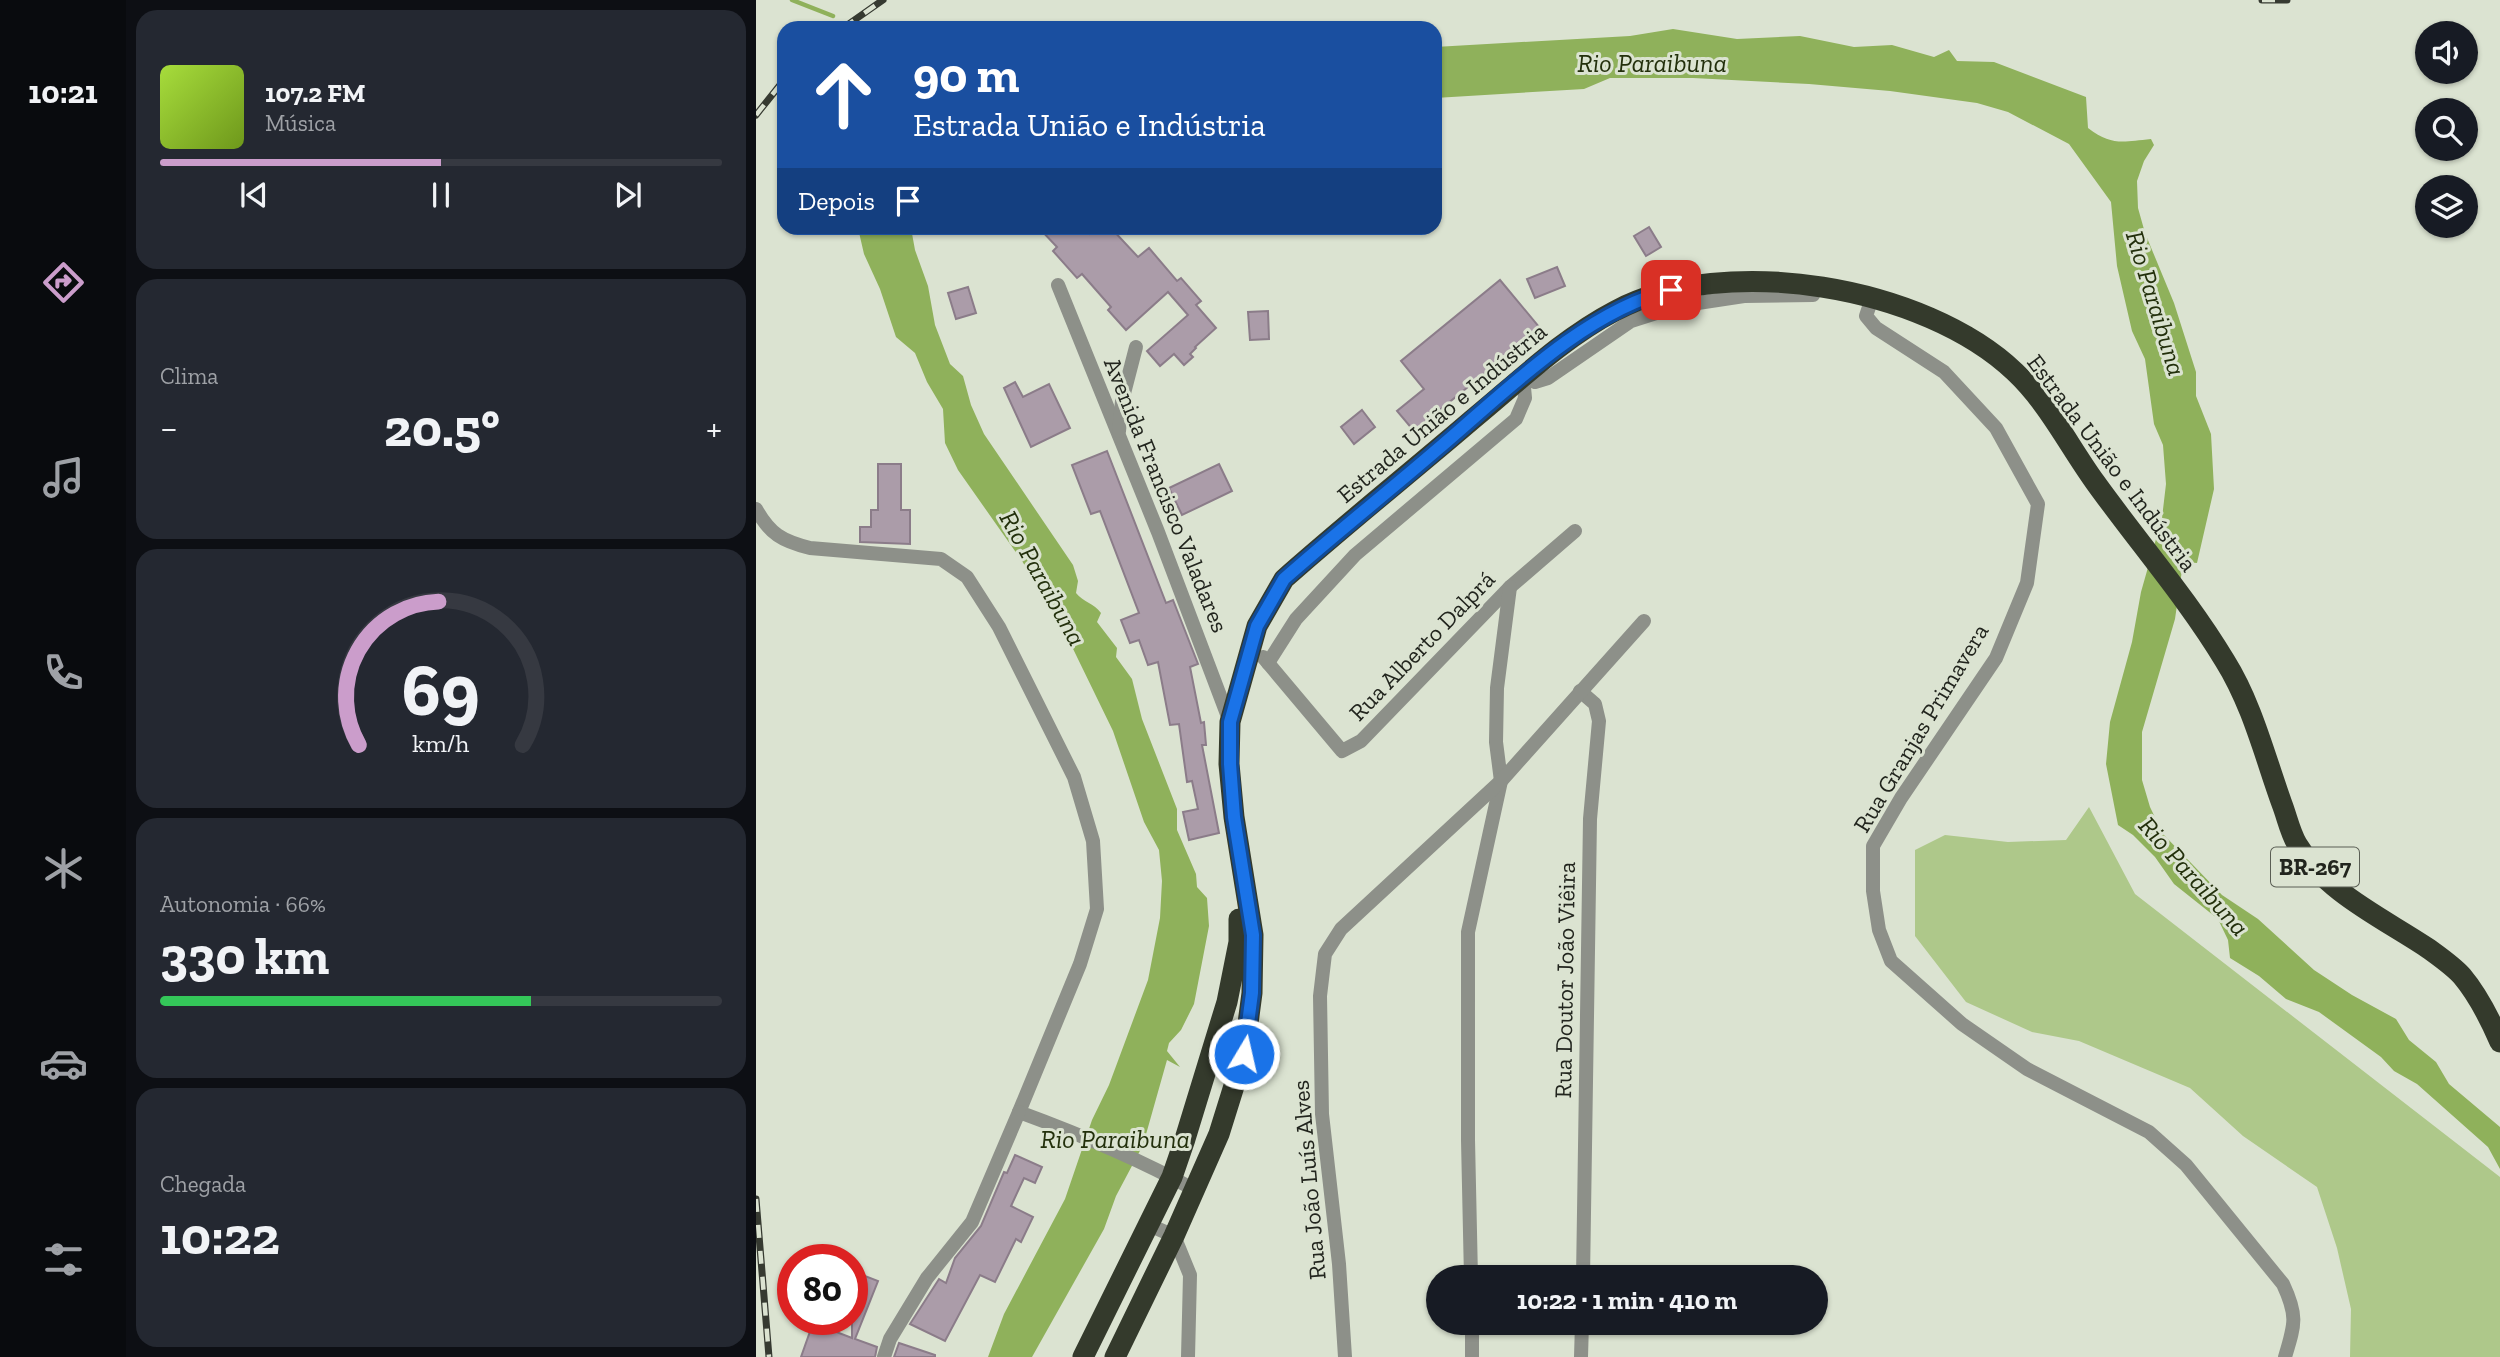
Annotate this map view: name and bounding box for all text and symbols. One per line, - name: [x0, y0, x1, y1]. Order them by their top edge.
- map controls: [2415, 21, 2478, 238]
- button: sound: [2415, 21, 2478, 84]
- text: 90 m: [913, 46, 1020, 105]
- water label: Rio Paraibuna: [1577, 47, 1727, 79]
- icon: ahead: [798, 49, 889, 140]
- text: 10:21: [28, 73, 98, 111]
- text: 107.2 FM: [265, 77, 365, 109]
- button: search: [2415, 98, 2478, 161]
- text: Estrada União e Indústria: [913, 106, 1266, 144]
- text: Música: [265, 109, 336, 137]
- button: layers: [2415, 175, 2478, 238]
- icon: previous: [235, 176, 273, 214]
- icon: pause: [422, 176, 460, 214]
- icon: next: [609, 176, 647, 214]
- icon: arrive: [889, 182, 927, 220]
- text: Depois: [798, 185, 875, 217]
- water label: Rio Paraibuna: [2119, 227, 2193, 379]
- icon: directions: [39, 258, 88, 307]
- pin: [1641, 260, 1701, 320]
- icon: arrive: [1652, 271, 1690, 309]
- street label: Estrada União e Indústria: [1331, 316, 1553, 509]
- street label: Estrada União e Indústria: [2021, 348, 2204, 577]
- street label: Avenida Francisco Valadares: [1098, 353, 1235, 636]
- text: Clima: [160, 362, 218, 390]
- text: 20.5°: [384, 397, 500, 459]
- text: −: [160, 405, 178, 451]
- text: +: [706, 405, 722, 451]
- icon: music: [39, 453, 88, 502]
- water label: Rio Paraibuna: [993, 505, 1093, 651]
- street label: Rua Alberto Dalprá: [1343, 564, 1501, 727]
- street label: Rua Granjas Primavera: [1847, 618, 1995, 837]
- text: 69: [402, 646, 480, 734]
- icon: phone: [39, 648, 88, 697]
- text: km/h: [412, 727, 470, 757]
- water label: Rio Paraibuna: [2132, 810, 2256, 942]
- icon: climate: [39, 844, 88, 893]
- road number: BR-267: [2271, 848, 2359, 887]
- street label: Rua Doutor João Viêira: [1548, 861, 1581, 1099]
- text: Autonomia · 66%: [160, 890, 326, 918]
- text: 330 km: [160, 925, 329, 987]
- position arrow: [1207, 1017, 1281, 1091]
- icon: car: [39, 1039, 88, 1088]
- street label: Rua João Luís Alves: [1285, 1079, 1332, 1281]
- water label: Rio Paraibuna: [1040, 1123, 1190, 1155]
- text: Chegada: [160, 1170, 246, 1198]
- text: 10:22: [160, 1205, 280, 1267]
- icon: filters: [39, 1235, 88, 1284]
- speed limit sign: 80: [777, 1244, 868, 1335]
- text: 10:22 · 1 min · 410 m: [1517, 1284, 1737, 1316]

